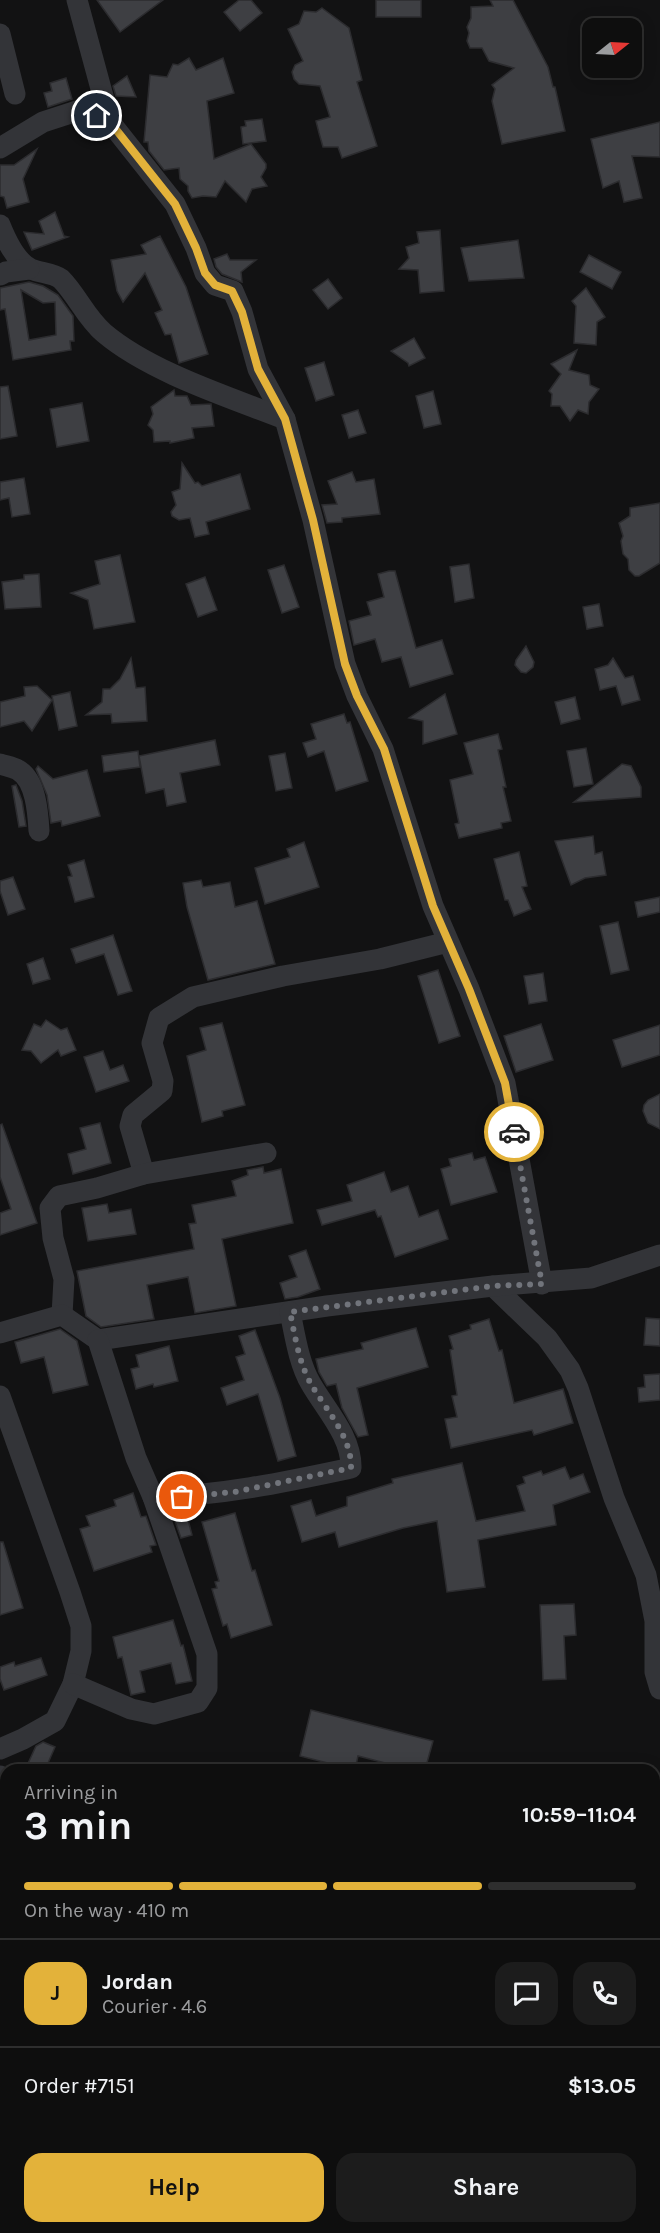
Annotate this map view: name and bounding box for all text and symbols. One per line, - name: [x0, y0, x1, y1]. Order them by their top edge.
- north arrow: [582, 18, 642, 78]
- map controls: [582, 18, 642, 78]
- pin: [71, 90, 122, 141]
- icon: home: [80, 99, 113, 132]
- courier: [484, 1102, 544, 1162]
- icon: car: [498, 1116, 531, 1149]
- pin: [156, 1471, 207, 1522]
- icon: bag: [165, 1480, 198, 1513]
- text: Arriving in: [24, 1781, 118, 1804]
- text: 10:59–11:04: [522, 1802, 636, 1828]
- text: 3 min: [24, 1803, 132, 1849]
- text: On the way · 410 m: [24, 1899, 189, 1922]
- button: chat: [495, 1962, 558, 2025]
- button: phone: [573, 1962, 636, 2025]
- text: Jordan: [102, 1969, 173, 1995]
- text: J: [51, 1980, 60, 2006]
- text: Courier · 4.6: [102, 1995, 207, 2018]
- text: Order #7151: [24, 2073, 135, 2099]
- text: $13.05: [568, 2073, 636, 2099]
- button: Help: [24, 2153, 324, 2222]
- button: Share: [336, 2153, 636, 2222]

